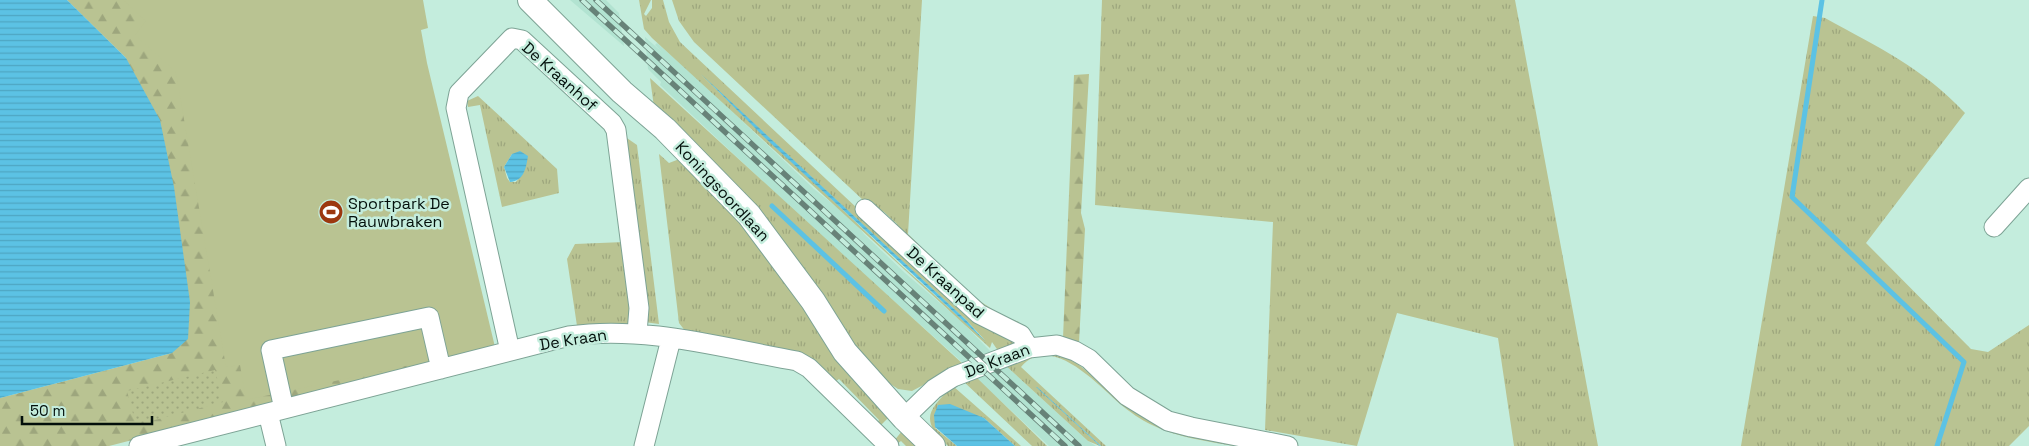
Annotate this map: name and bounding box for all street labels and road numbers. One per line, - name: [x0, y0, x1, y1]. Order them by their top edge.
- street label: De Kraanhof: [518, 37, 602, 116]
- street label: Koningsoordlaan: [671, 137, 774, 246]
- street label: De Kraanpad: [902, 242, 989, 323]
- street label: De Kraan: [538, 324, 608, 355]
- street label: De Kraan: [962, 338, 1033, 382]

